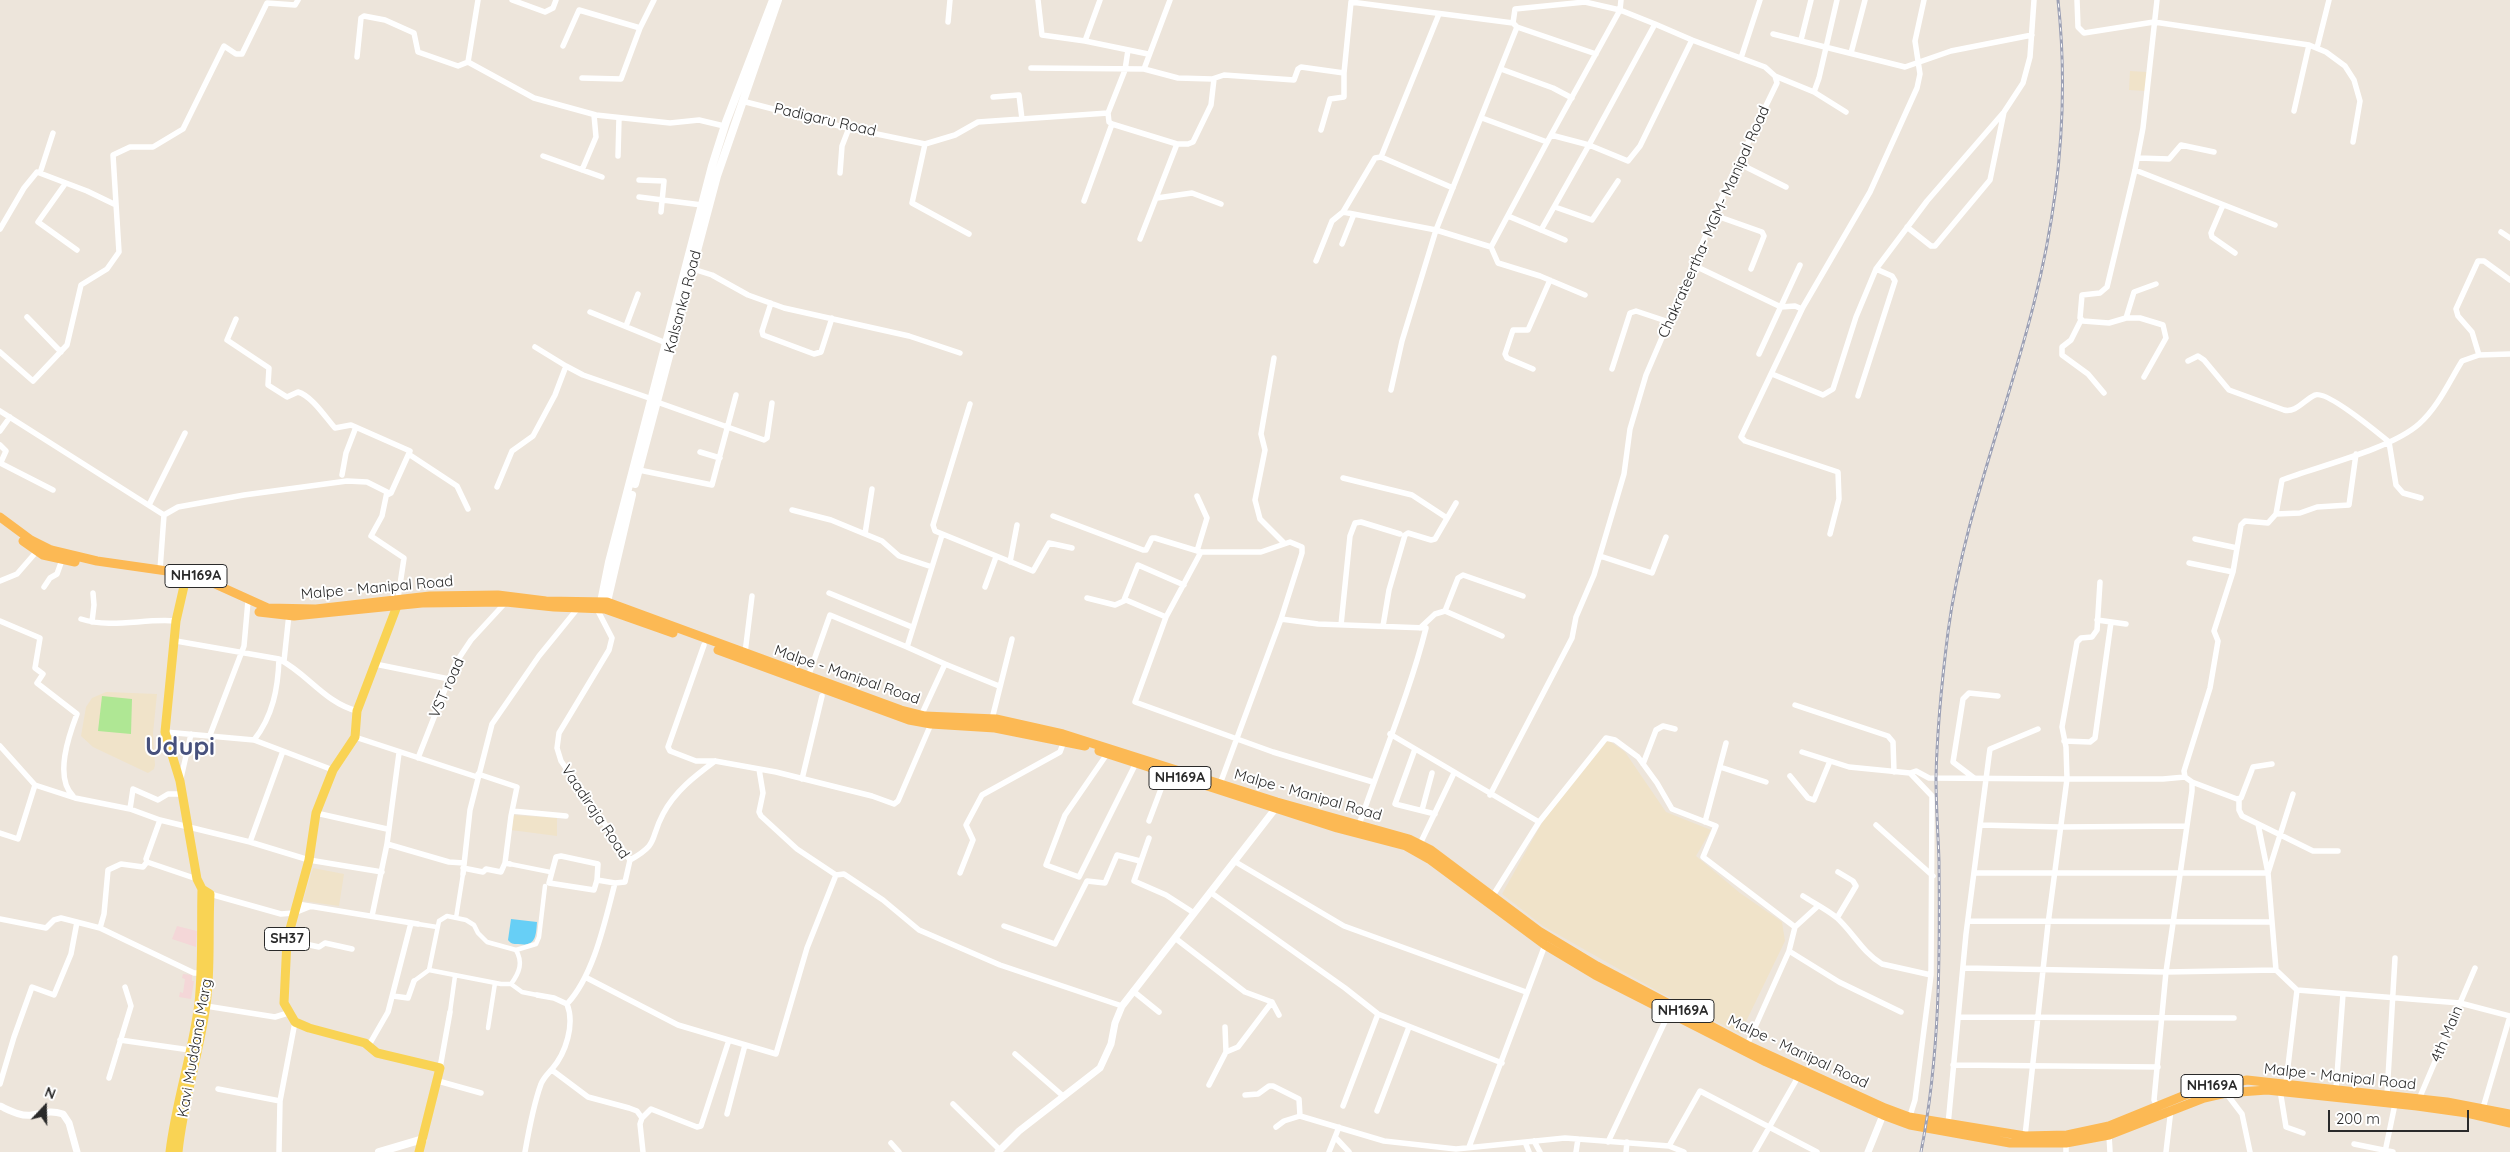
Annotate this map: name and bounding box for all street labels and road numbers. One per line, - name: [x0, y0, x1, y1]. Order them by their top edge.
- street label: Padigaru Road: [772, 100, 878, 140]
- street label: Chakrateertha- MGM- Manipal Road: [1655, 103, 1773, 341]
- street label: Kalsanka Road: [661, 249, 705, 355]
- road number: NH169A: [165, 564, 227, 588]
- street label: Malpe - Manipal Road: [300, 572, 454, 604]
- street label: Malpe - Manipal Road: [772, 642, 922, 708]
- street label: VST road: [426, 655, 468, 721]
- street label: Vaadiraja Road: [557, 762, 633, 862]
- street label: Malpe - Manipal Road: [1232, 765, 1384, 825]
- road number: NH169A: [1149, 766, 1211, 790]
- road number: SH37: [264, 928, 310, 951]
- street label: Kavi Muddana Marg: [174, 977, 216, 1119]
- road number: NH169A: [1652, 999, 1714, 1022]
- street label: 4th Main: [2427, 1003, 2467, 1065]
- street label: Malpe - Manipal Road: [1725, 1012, 1871, 1092]
- street label: Malpe - Manipal Road: [2263, 1060, 2417, 1094]
- road number: NH169A: [2181, 1074, 2243, 1098]

